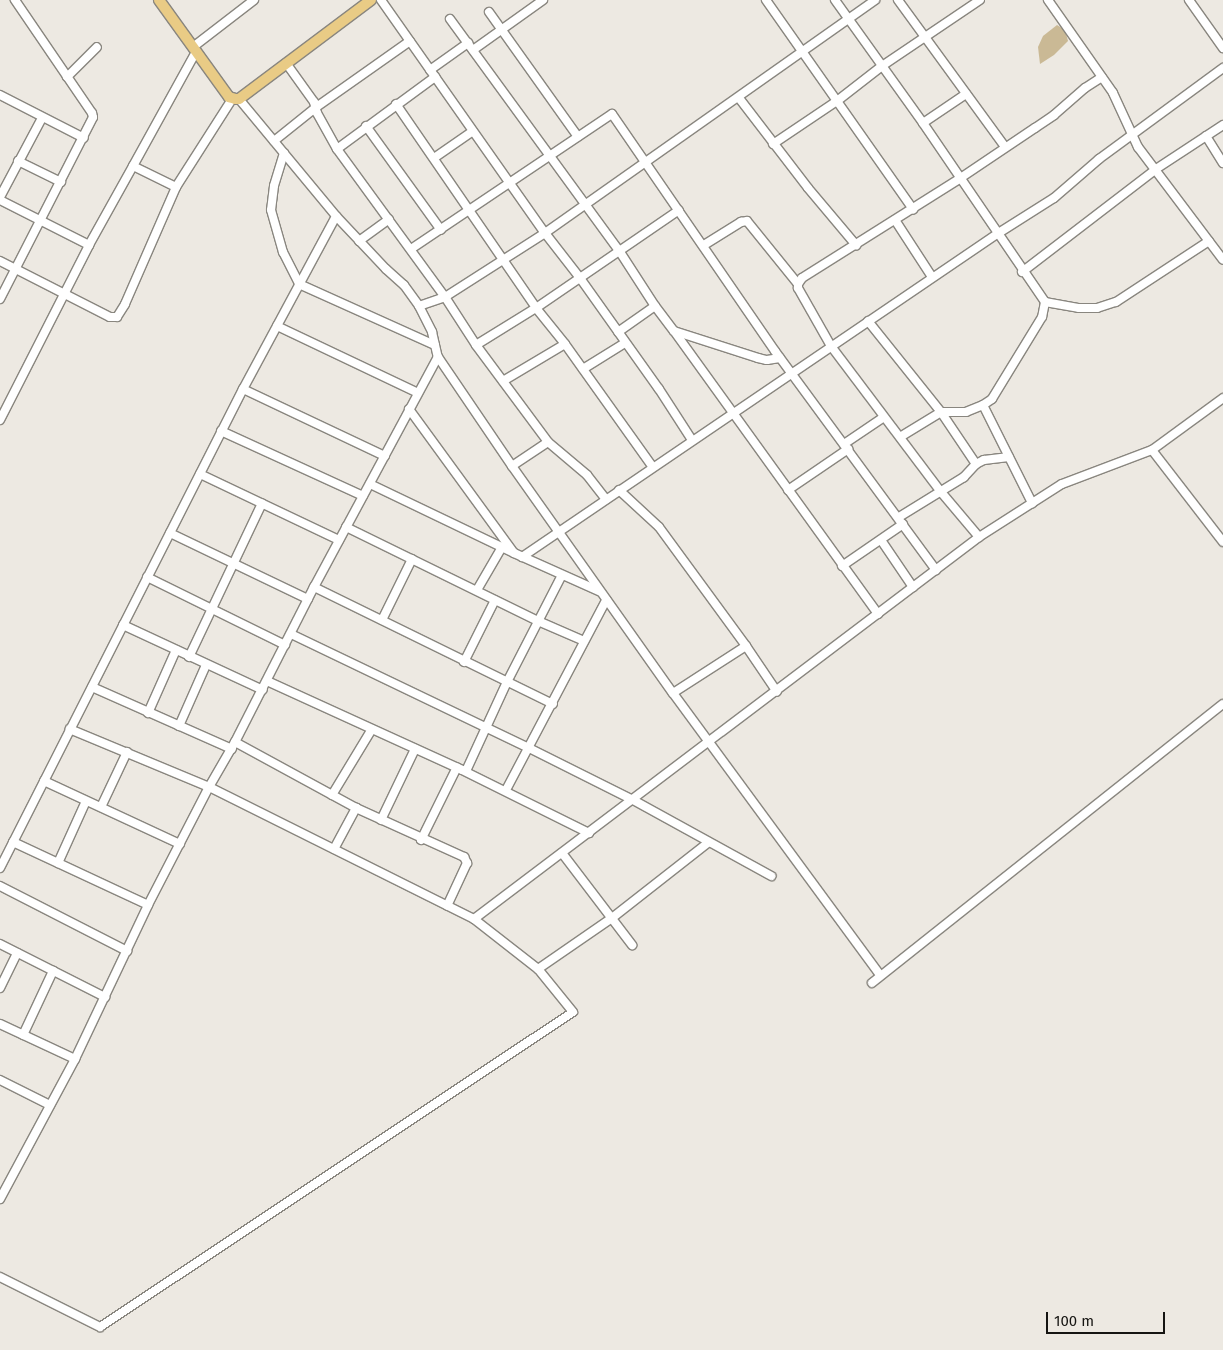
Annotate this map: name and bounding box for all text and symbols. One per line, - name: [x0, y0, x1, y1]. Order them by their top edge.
- scale bar: [1048, 1302, 1167, 1334]
- text: 100 m: [1054, 1312, 1094, 1330]

